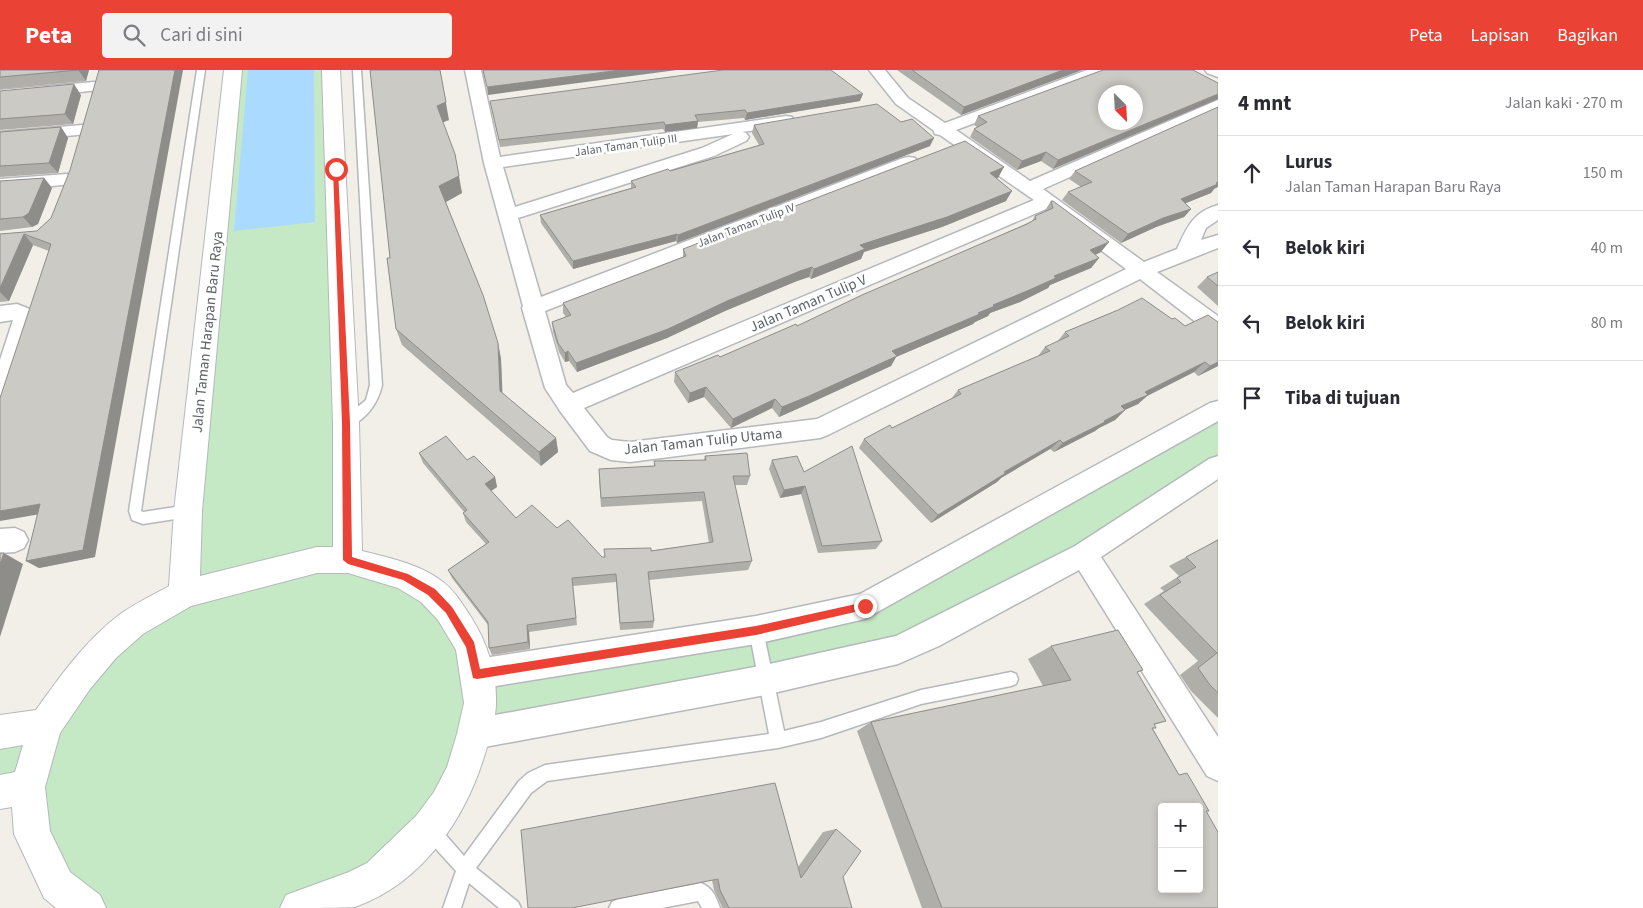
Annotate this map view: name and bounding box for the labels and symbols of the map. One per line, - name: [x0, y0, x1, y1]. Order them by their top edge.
- north arrow: [1098, 85, 1143, 130]
- street label: Jalan Taman Tulip III: [574, 130, 678, 161]
- route start: [325, 158, 348, 181]
- street label: Jalan Taman Tulip IV: [695, 199, 798, 252]
- street label: Jalan Taman Harapan Baru Raya: [186, 230, 229, 434]
- street label: Jalan Taman Tulip V: [747, 269, 870, 338]
- street label: Jalan Taman Tulip Utama: [623, 423, 783, 460]
- route end: [854, 595, 877, 618]

